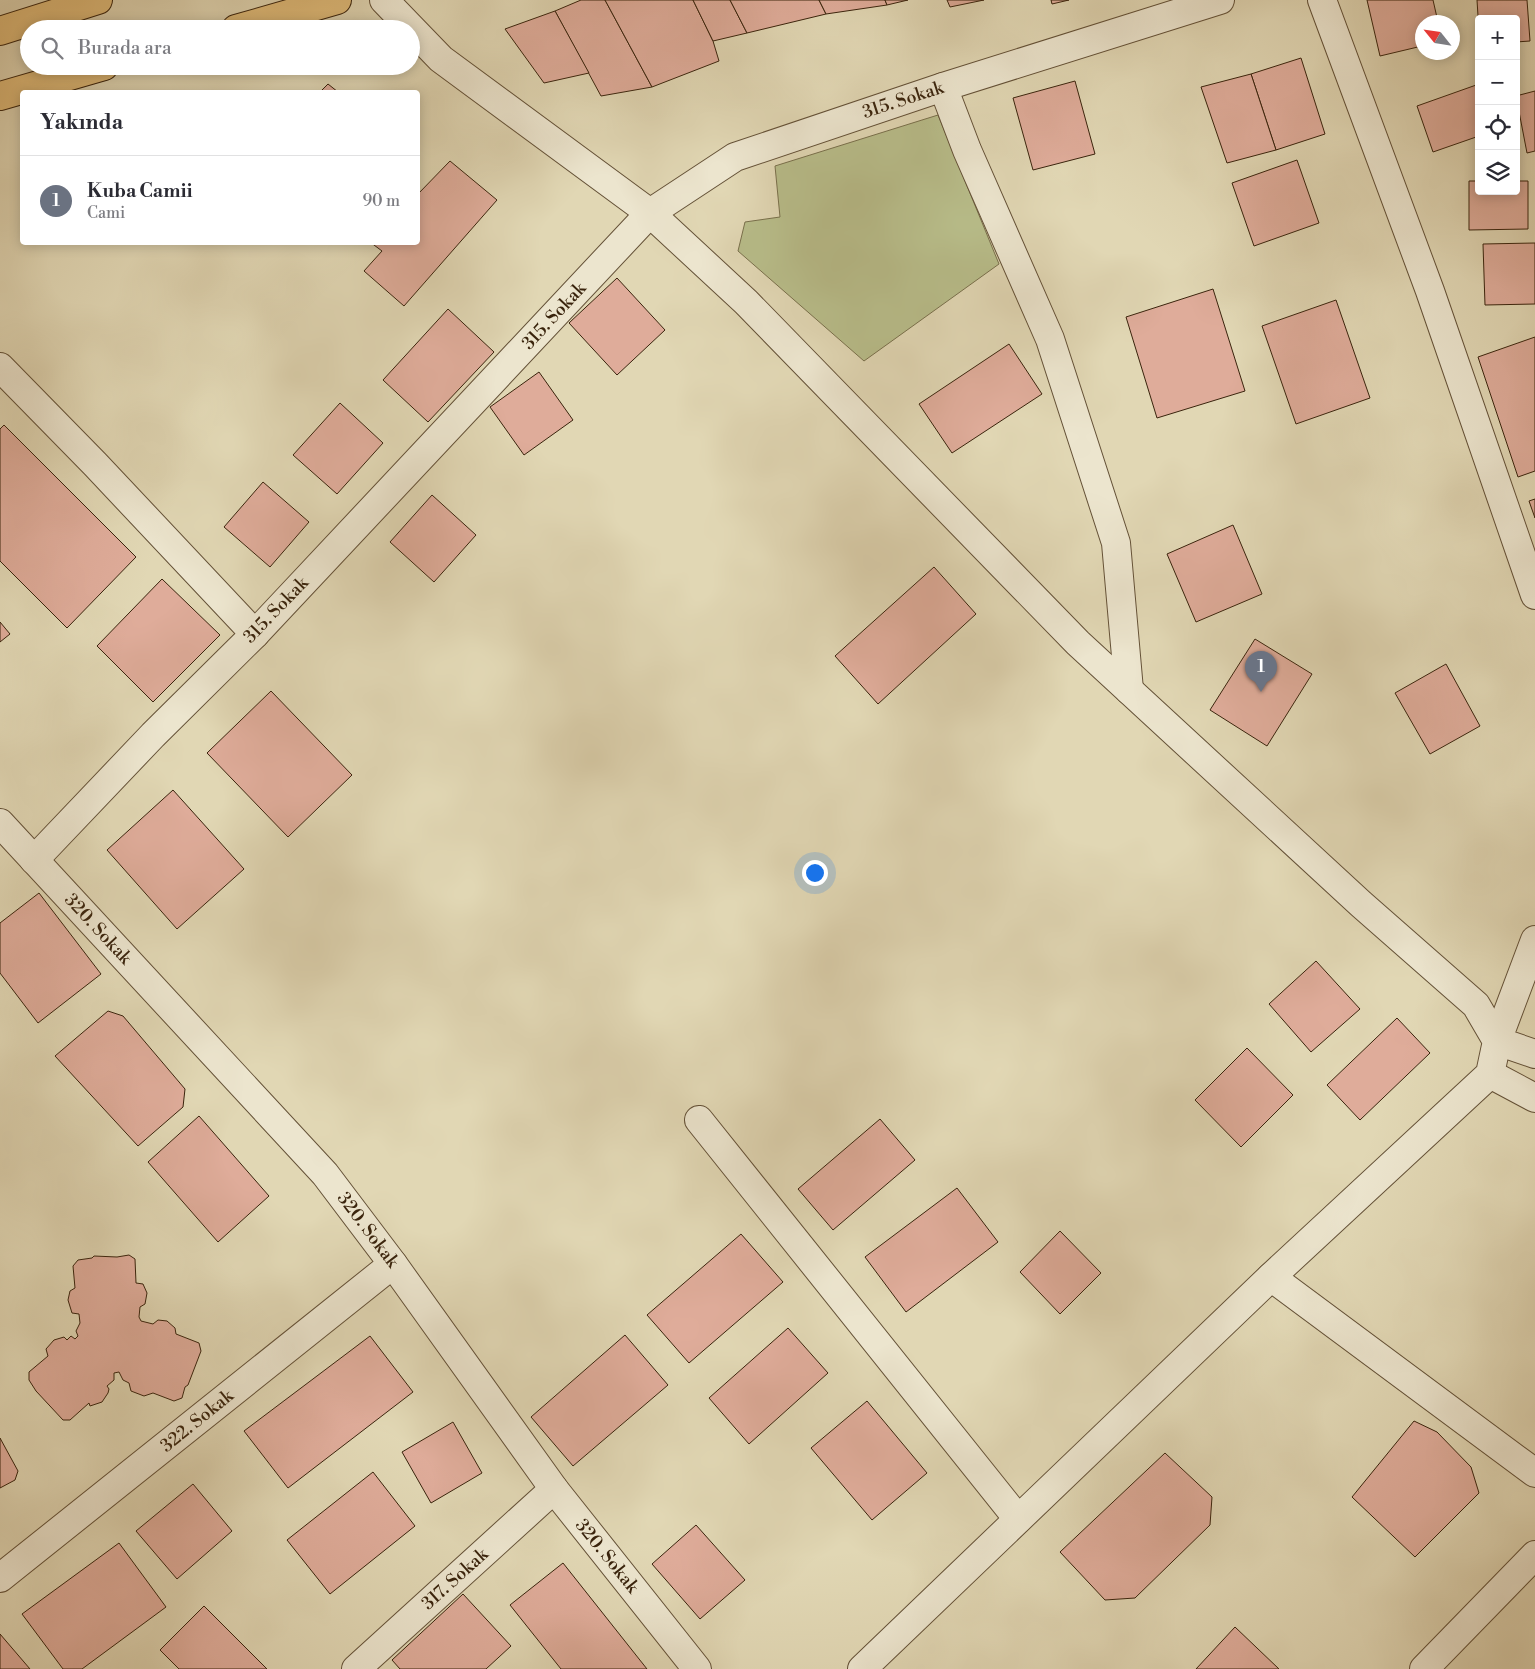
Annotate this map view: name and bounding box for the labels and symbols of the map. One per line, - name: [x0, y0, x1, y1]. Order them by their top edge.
- north arrow: [1415, 15, 1460, 60]
- street label: 315. Sokak: [860, 76, 948, 124]
- street label: 315. Sokak: [517, 276, 592, 355]
- street label: 315. Sokak: [239, 571, 315, 648]
- pin: 1: [1245, 651, 1277, 692]
- your location: [802, 860, 828, 886]
- street label: 320. Sokak: [59, 889, 138, 970]
- street label: 320. Sokak: [332, 1188, 405, 1274]
- street label: 322. Sokak: [156, 1384, 239, 1457]
- street label: 320. Sokak: [570, 1514, 645, 1599]
- street label: 317. Sokak: [417, 1542, 494, 1615]

